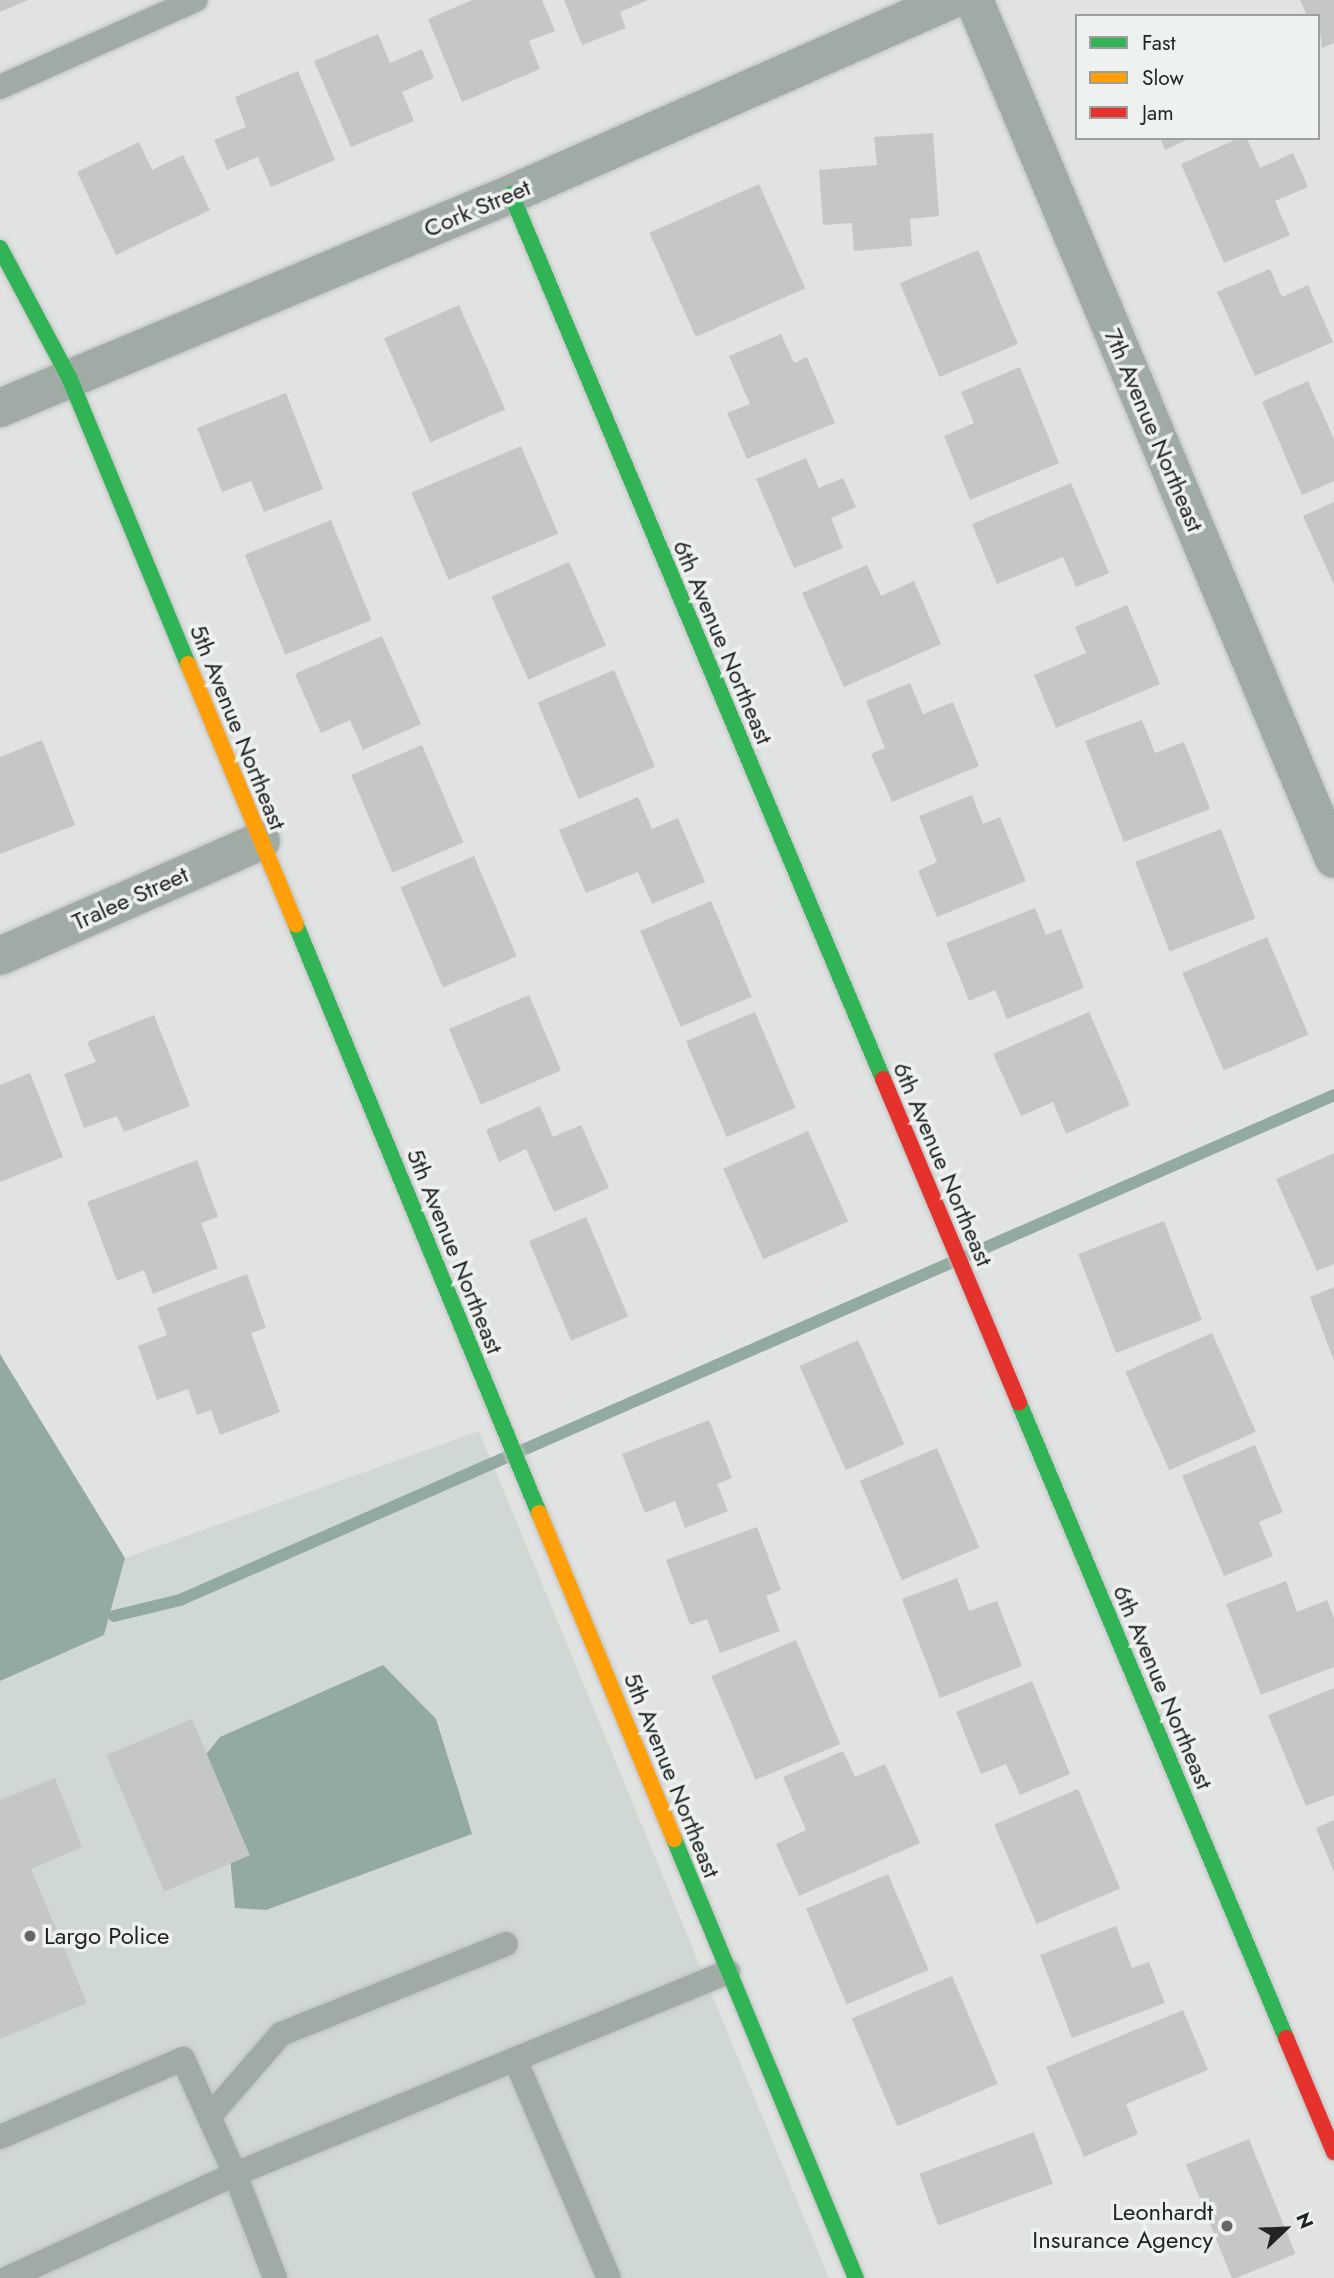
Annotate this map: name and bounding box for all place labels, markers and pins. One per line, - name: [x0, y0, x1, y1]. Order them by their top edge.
- place label: Largo Police: [44, 1922, 169, 1950]
- marker: Largo Police: [22, 1928, 38, 1944]
- place label: Leonhardt Insurance Agency: [1032, 2198, 1213, 2254]
- marker: Leonhardt Insurance Agency: [1219, 2218, 1235, 2234]

